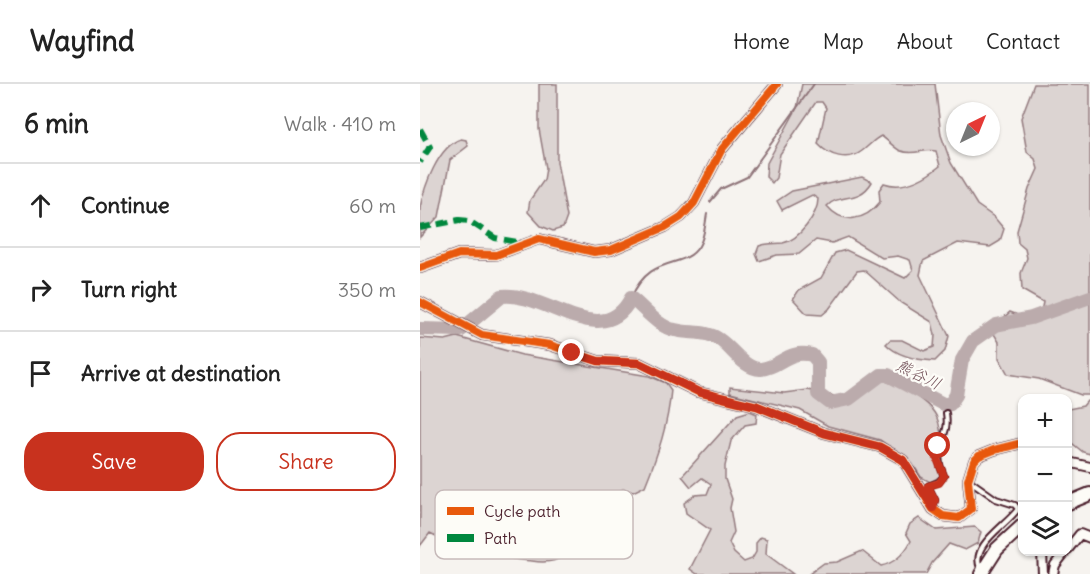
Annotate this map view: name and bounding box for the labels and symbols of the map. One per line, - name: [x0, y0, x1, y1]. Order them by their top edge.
- north arrow: [946, 102, 1000, 156]
- route end: [558, 339, 584, 365]
- water label: 熊谷川: [893, 354, 945, 394]
- route start: [924, 432, 950, 458]
- legend: [435, 490, 633, 559]
- text: Cycle path: [484, 501, 560, 521]
- text: Path: [484, 528, 517, 548]

